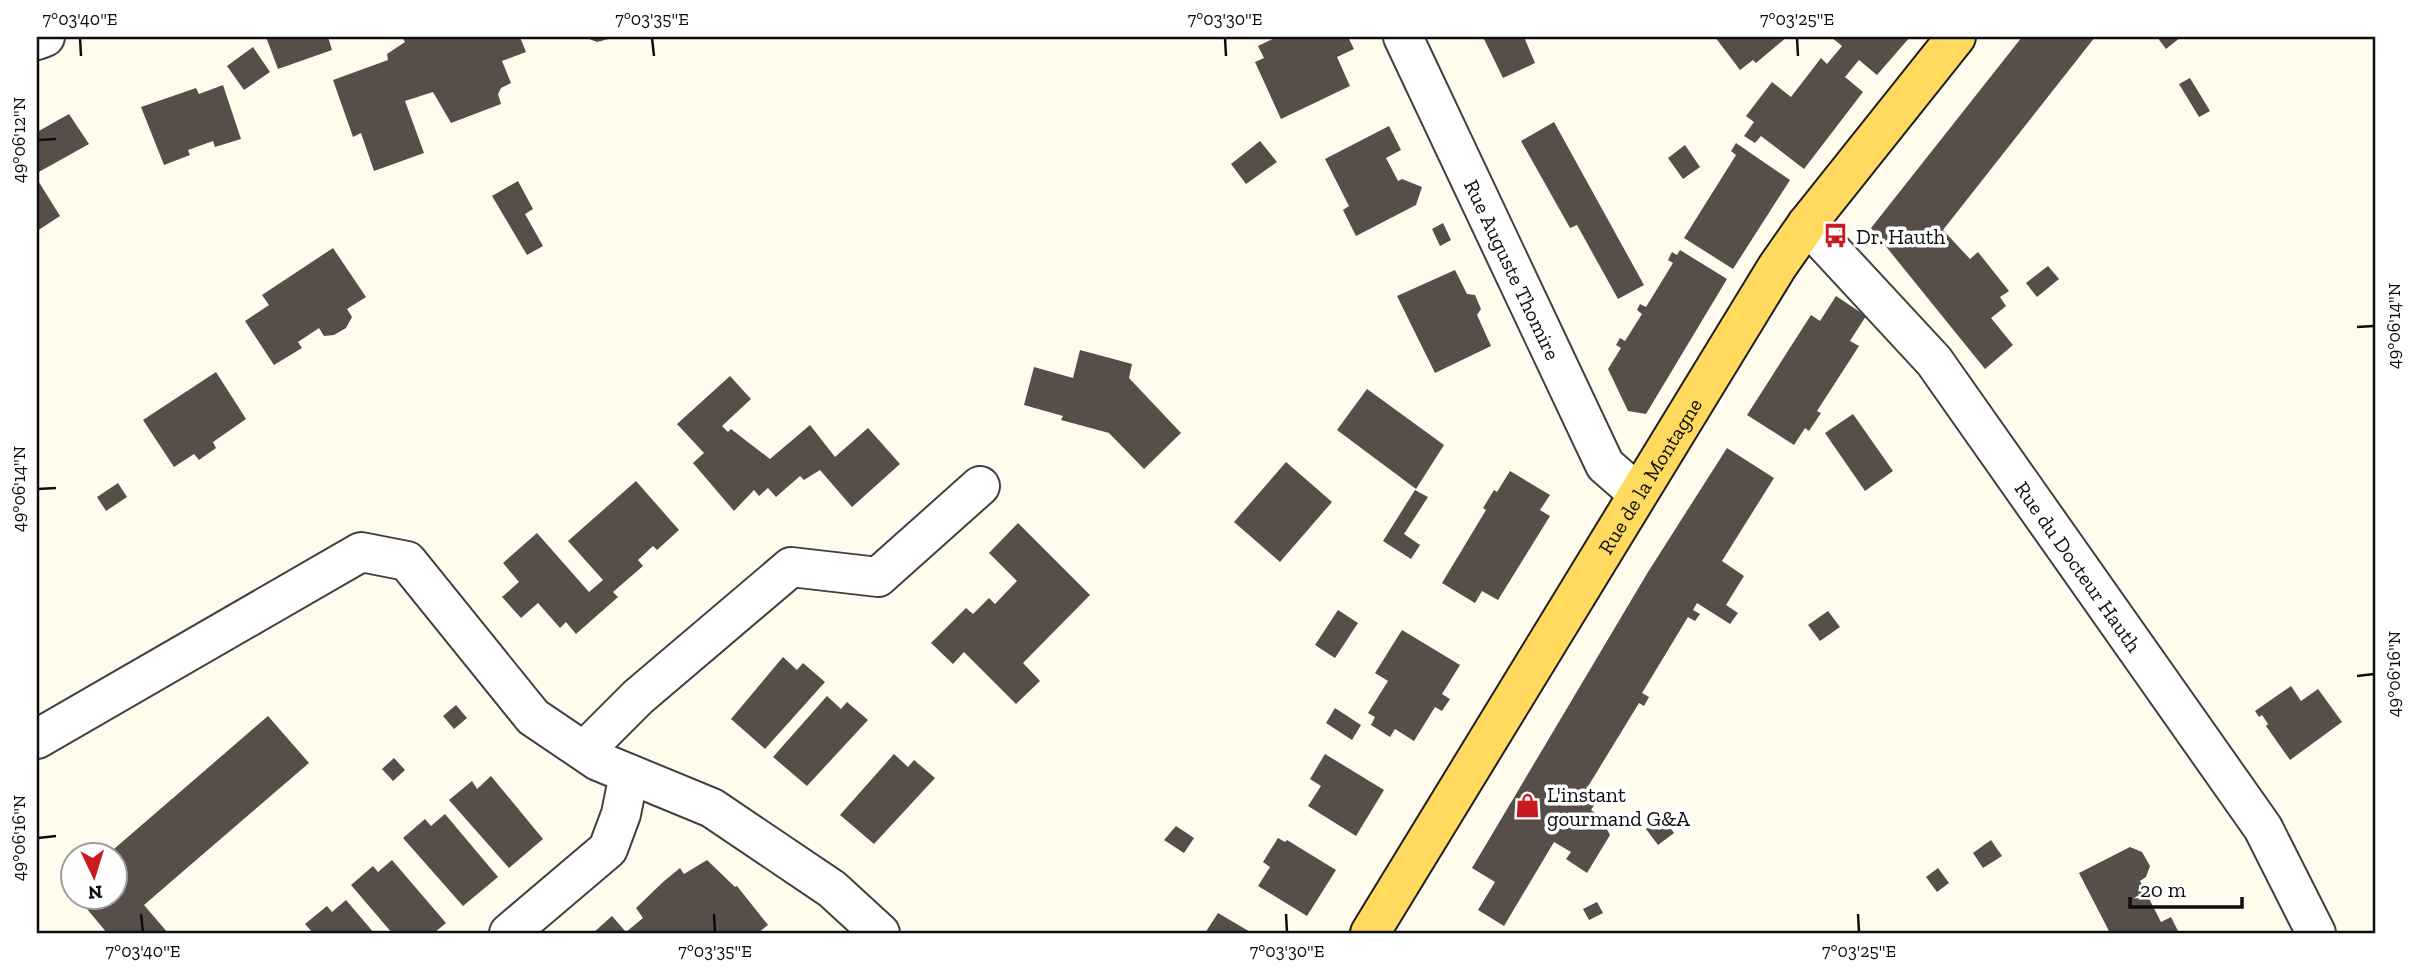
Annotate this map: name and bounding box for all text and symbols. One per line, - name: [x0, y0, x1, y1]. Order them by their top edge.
- text: 7°03'40"E: [43, 8, 117, 30]
- text: 7°03'35"E: [615, 8, 689, 30]
- text: 7°03'30"E: [1188, 8, 1262, 30]
- text: 7°03'25"E: [1760, 8, 1834, 30]
- text: 49°06'12"N: [8, 97, 30, 183]
- street label: Rue Auguste Thomire: [1459, 175, 1566, 364]
- bus stop icon: Dr. Hauth: [1822, 222, 1850, 250]
- place label: Dr. Hauth: [1856, 224, 1945, 249]
- text: 49°06'14"N: [2383, 283, 2405, 369]
- street label: Rue de la Montagne: [1592, 393, 1707, 558]
- text: 49°06'14"N: [8, 446, 30, 532]
- street label: Rue du Docteur Hauth: [2010, 476, 2147, 657]
- text: 49°06'16"N: [2383, 631, 2405, 717]
- place label: L'instant gourmand G&A: [1547, 782, 1690, 831]
- shop icon: L'instant gourmand G&A: [1513, 792, 1541, 820]
- text: 49°06'16"N: [8, 795, 30, 881]
- north arrow: [60, 841, 130, 911]
- scale bar: [2130, 865, 2242, 909]
- text: 20 m: [2140, 877, 2186, 902]
- text: N: [87, 880, 103, 904]
- text: 7°03'40"E: [106, 940, 180, 962]
- text: 7°03'35"E: [678, 940, 752, 962]
- text: 7°03'30"E: [1250, 940, 1324, 962]
- text: 7°03'25"E: [1822, 940, 1896, 962]

